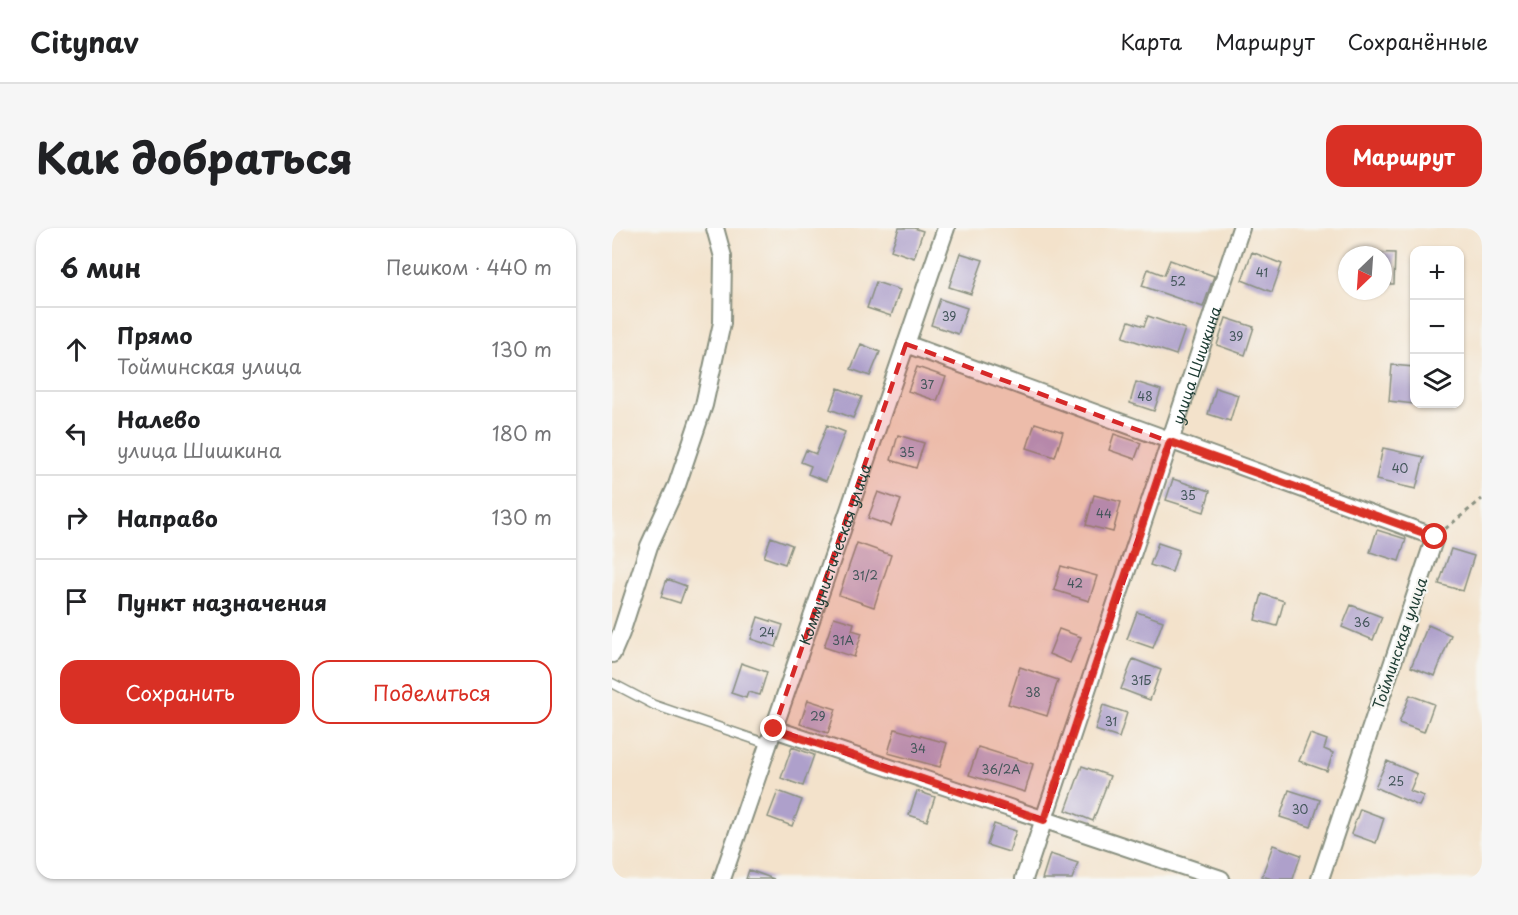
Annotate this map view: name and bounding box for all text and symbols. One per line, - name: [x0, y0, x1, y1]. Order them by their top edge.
- text: Citynav: [30, 20, 139, 63]
- text: Карта: [1121, 25, 1182, 57]
- text: Маршрут: [1215, 25, 1315, 57]
- text: Сохранённые: [1348, 25, 1488, 57]
- text: Как добраться: [36, 125, 353, 188]
- button: Маршрут: [1326, 125, 1482, 187]
- north arrow: [1338, 246, 1392, 300]
- map controls: [1410, 246, 1464, 408]
- button: +: [1410, 246, 1464, 300]
- text: 6 мин: [60, 248, 141, 287]
- text: Пешком · 440 m: [386, 252, 552, 282]
- house number: 41: [1256, 263, 1268, 281]
- house number: 52: [1170, 272, 1186, 290]
- button: −: [1410, 300, 1464, 354]
- street label: улица Шишкина: [1165, 302, 1226, 427]
- house number: 39: [942, 307, 956, 325]
- text: Прямо: [117, 318, 192, 351]
- house number: 39: [1229, 327, 1243, 345]
- icon: ahead: [60, 333, 93, 366]
- text: 130 m: [492, 334, 552, 364]
- text: Тойминская улица: [117, 351, 301, 381]
- button: layers: [1410, 354, 1464, 408]
- house number: 37: [920, 375, 935, 393]
- house number: 48: [1137, 387, 1153, 405]
- text: Налево: [117, 402, 200, 435]
- icon: left: [60, 417, 93, 450]
- text: 180 m: [492, 418, 552, 448]
- text: улица Шишкина: [117, 435, 281, 465]
- house number: 35: [899, 443, 915, 461]
- street label: Коммунистическая улица: [792, 459, 876, 648]
- house number: 40: [1392, 459, 1409, 477]
- house number: 35: [1180, 486, 1196, 504]
- icon: right: [60, 501, 93, 534]
- text: Направо: [117, 501, 218, 534]
- text: 130 m: [492, 502, 552, 532]
- house number: 44: [1096, 504, 1112, 522]
- route start: [1421, 523, 1447, 549]
- house number: 31/2: [852, 566, 878, 584]
- street label: Тойминская улица: [1366, 573, 1433, 712]
- house number: 42: [1067, 574, 1083, 592]
- icon: arrive: [60, 585, 93, 618]
- text: Пункт назначения: [117, 585, 327, 618]
- house number: 36: [1354, 613, 1370, 631]
- house number: 24: [759, 623, 775, 641]
- house number: 31А: [832, 631, 854, 649]
- button: Сохранить: [60, 660, 300, 724]
- button: Поделиться: [312, 660, 552, 724]
- house number: 31Б: [1131, 671, 1151, 689]
- house number: 38: [1025, 683, 1041, 701]
- house number: 29: [810, 707, 826, 725]
- house number: 31: [1105, 712, 1117, 730]
- route end: [760, 715, 786, 741]
- house number: 34: [910, 739, 926, 757]
- house number: 36/2А: [982, 760, 1020, 778]
- house number: 25: [1388, 772, 1404, 790]
- house number: 30: [1292, 800, 1309, 818]

